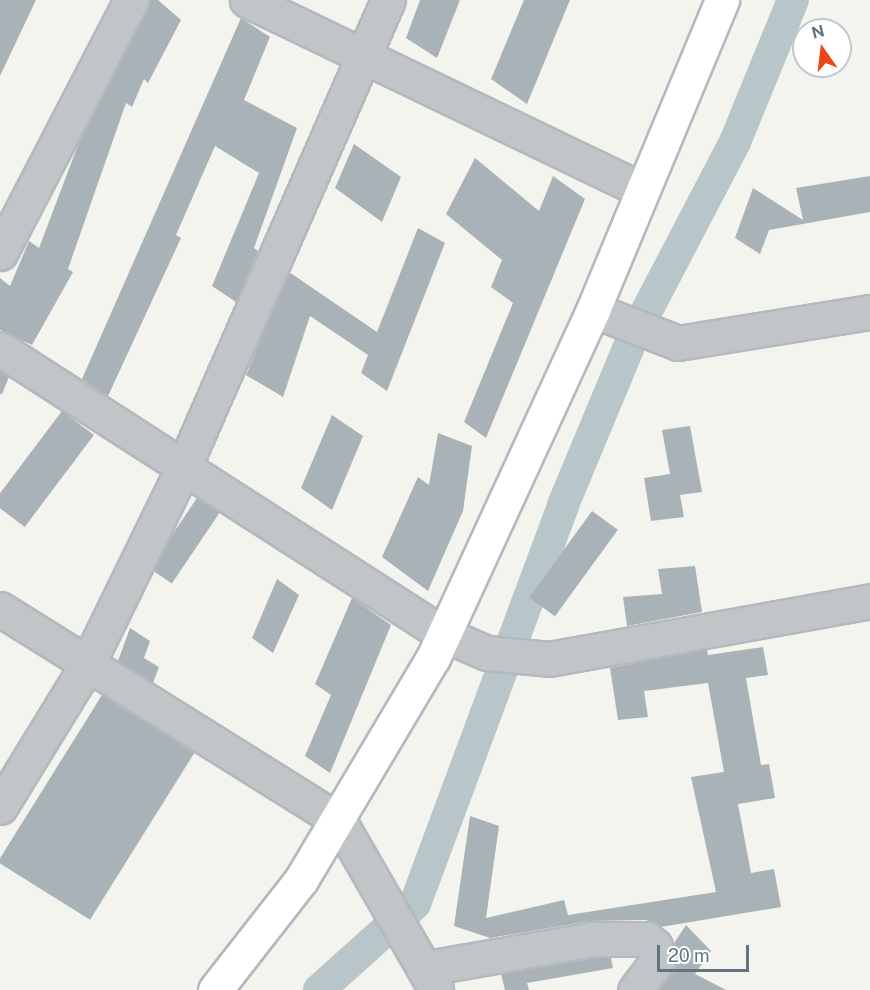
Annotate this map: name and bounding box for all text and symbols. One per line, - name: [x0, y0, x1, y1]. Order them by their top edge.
- north arrow: [792, 18, 852, 78]
- text: N: [810, 21, 826, 43]
- scale bar: [660, 933, 752, 971]
- text: 20 m: [668, 945, 710, 966]

